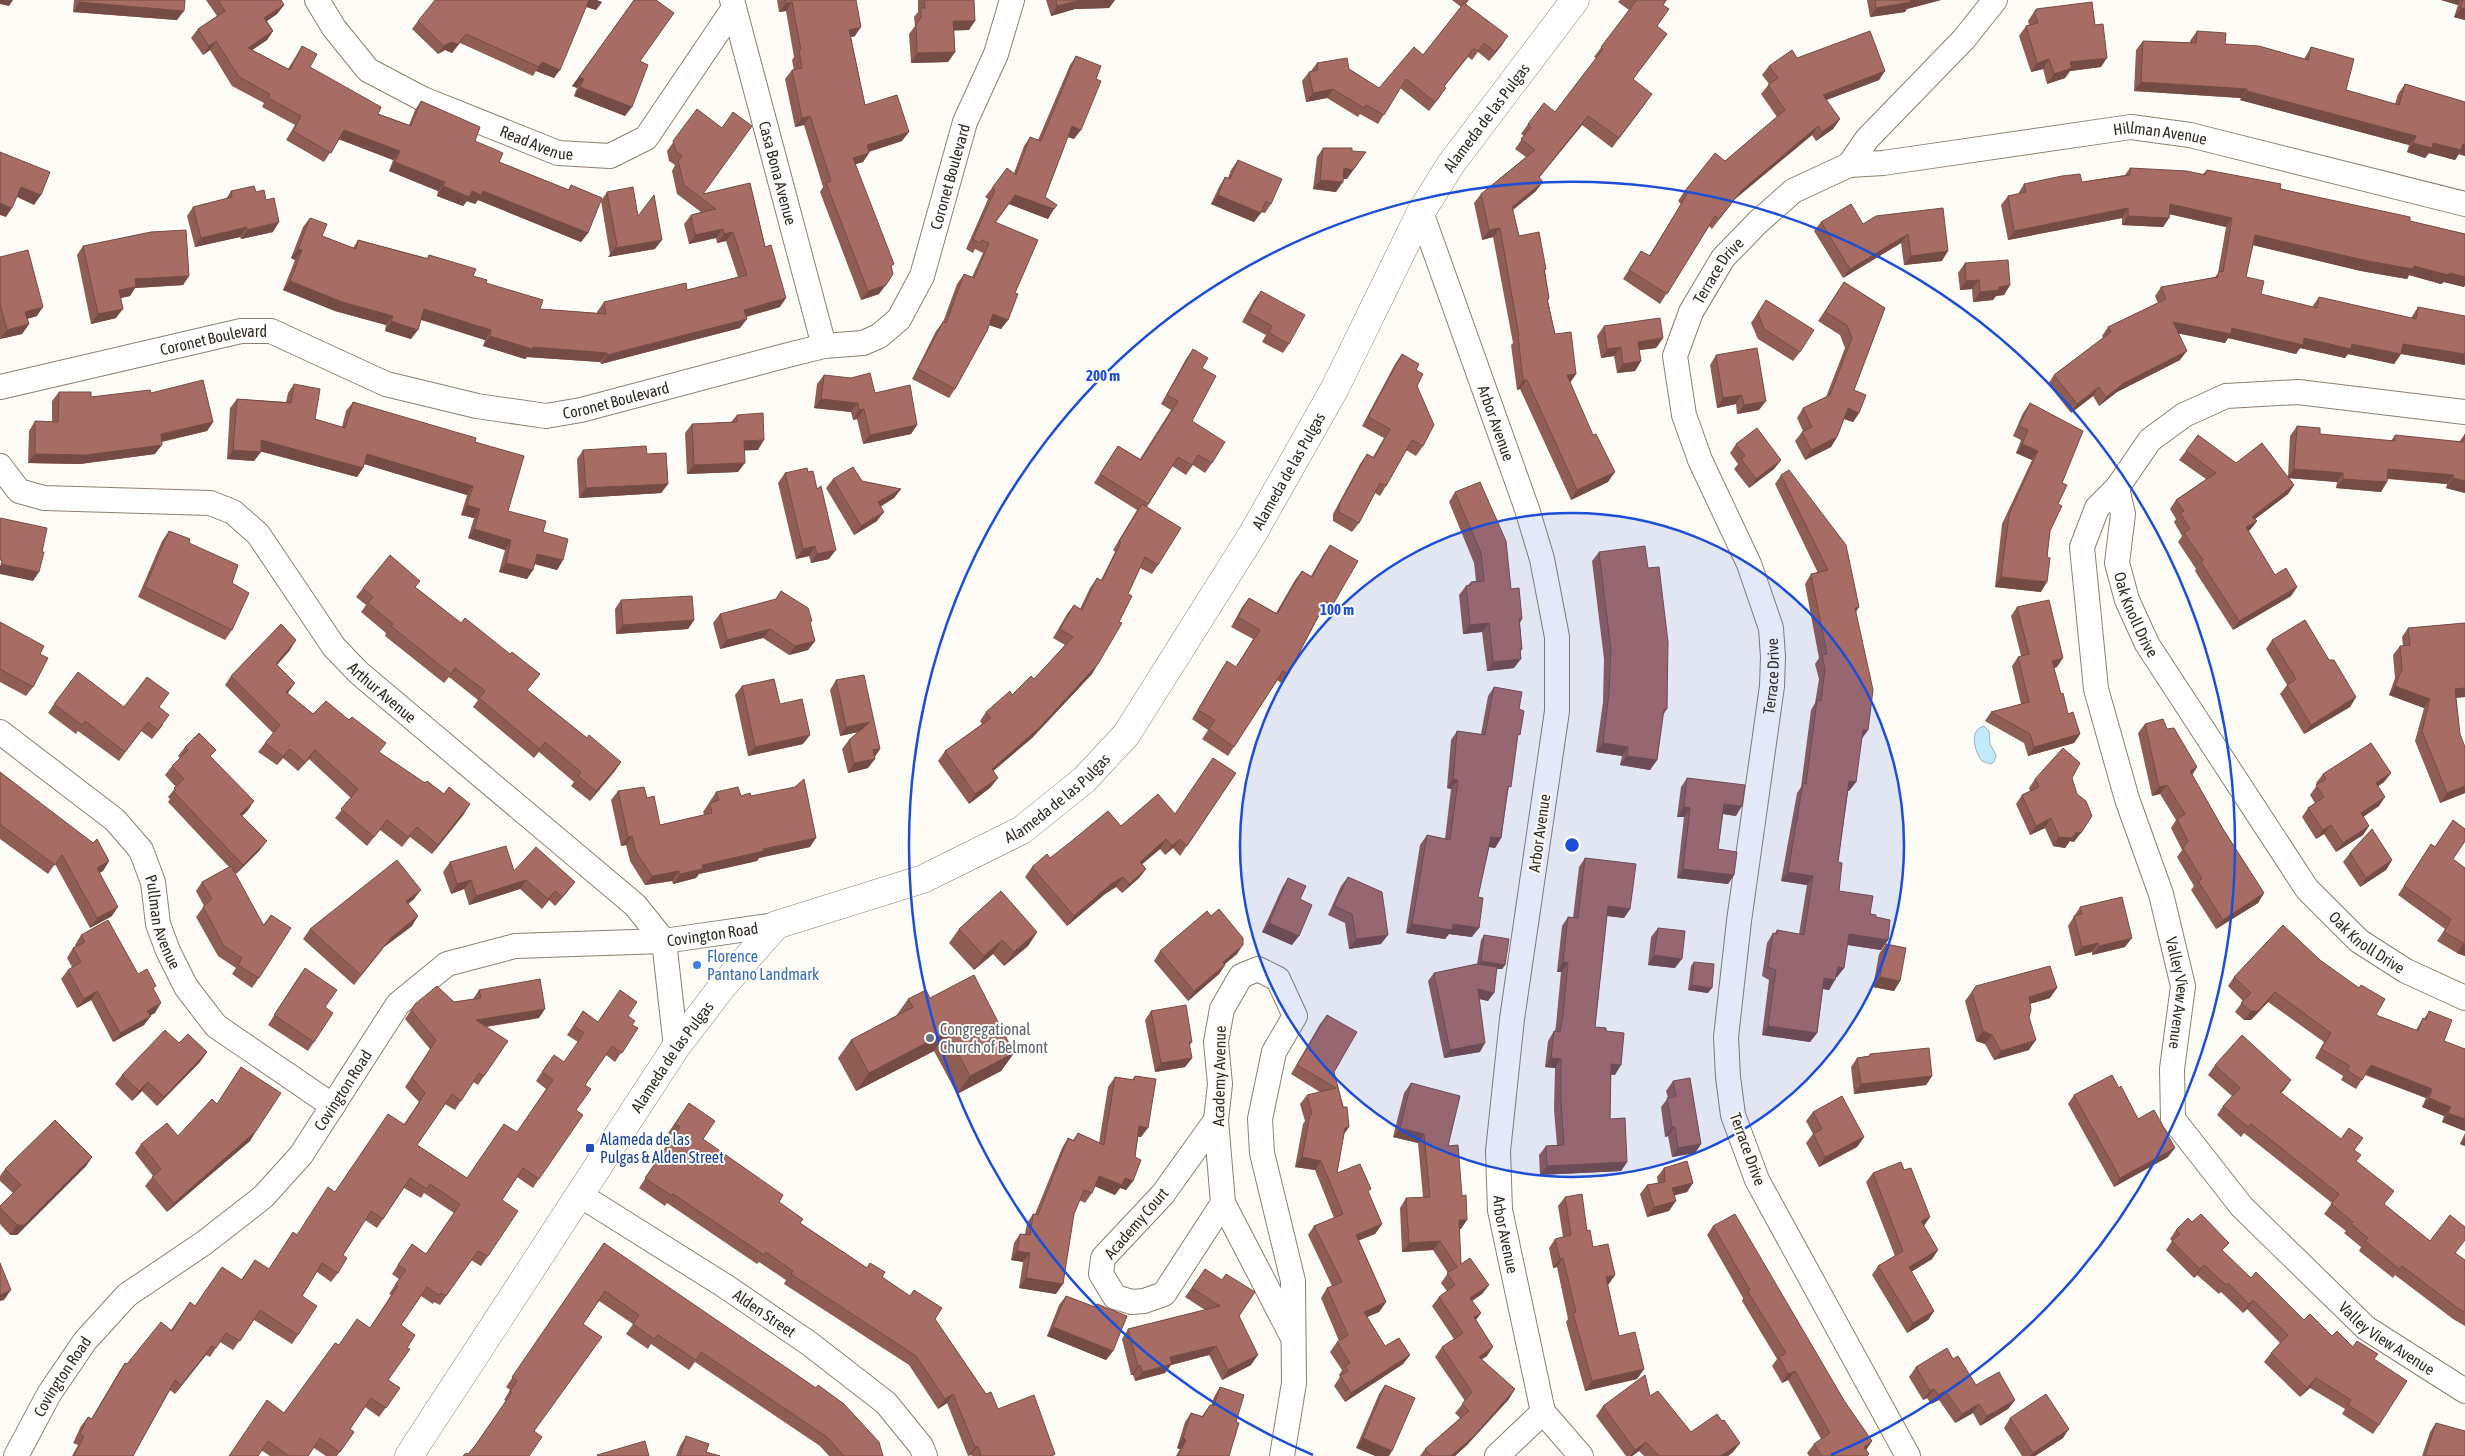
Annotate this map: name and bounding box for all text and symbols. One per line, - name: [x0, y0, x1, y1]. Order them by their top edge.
- street label: Alameda de las Pulgas: [1439, 59, 1533, 175]
- street label: Hillman Avenue: [2112, 118, 2209, 148]
- street label: Casa Bona Avenue: [756, 119, 800, 227]
- street label: Read Avenue: [497, 122, 574, 163]
- street label: Coronet Boulevard: [926, 122, 973, 232]
- street label: Terrace Drive: [1689, 234, 1747, 307]
- street label: Coronet Boulevard: [158, 322, 267, 359]
- text: 200 m: [1086, 367, 1120, 384]
- street label: Coronet Boulevard: [561, 378, 671, 422]
- street label: Arbor Avenue: [1475, 383, 1518, 463]
- street label: Alameda de las Pulgas: [1248, 409, 1329, 532]
- street label: Oak Knoll Drive: [2111, 570, 2162, 660]
- text: 100 m: [1320, 601, 1354, 618]
- street label: Terrace Drive: [1759, 638, 1782, 715]
- street label: Arthur Avenue: [344, 658, 420, 726]
- street label: Alameda de las Pulgas: [1001, 749, 1114, 846]
- street label: Arbor Avenue: [1525, 793, 1553, 873]
- centre of rings: [1563, 836, 1581, 854]
- street label: Pullman Avenue: [142, 872, 185, 972]
- street label: Oak Knoll Drive: [2326, 908, 2408, 977]
- street label: Covington Road: [666, 919, 759, 950]
- street label: Valley View Avenue: [2163, 935, 2192, 1050]
- place label: Florence Pantano Landmark: [707, 947, 819, 983]
- marker: Florence Pantano Landmark: [691, 959, 703, 971]
- street label: Alameda de las Pulgas: [627, 997, 717, 1116]
- place label: Congregational Church of Belmont: [940, 1020, 1048, 1056]
- street label: Academy Avenue: [1209, 1026, 1230, 1126]
- marker: Congregational Church of Belmont: [924, 1032, 936, 1044]
- street label: Covington Road: [310, 1047, 375, 1134]
- street label: Terrace Drive: [1726, 1110, 1770, 1188]
- place label: Alameda de las Pulgas & Alden Street: [600, 1130, 724, 1167]
- marker: Alameda de las Pulgas & Alden Street: [584, 1142, 596, 1154]
- street label: Academy Court: [1100, 1184, 1173, 1263]
- street label: Arbor Avenue: [1491, 1195, 1522, 1275]
- street label: Alden Street: [730, 1285, 800, 1341]
- street label: Valley View Avenue: [2335, 1298, 2438, 1378]
- street label: Covington Road: [30, 1333, 95, 1420]

